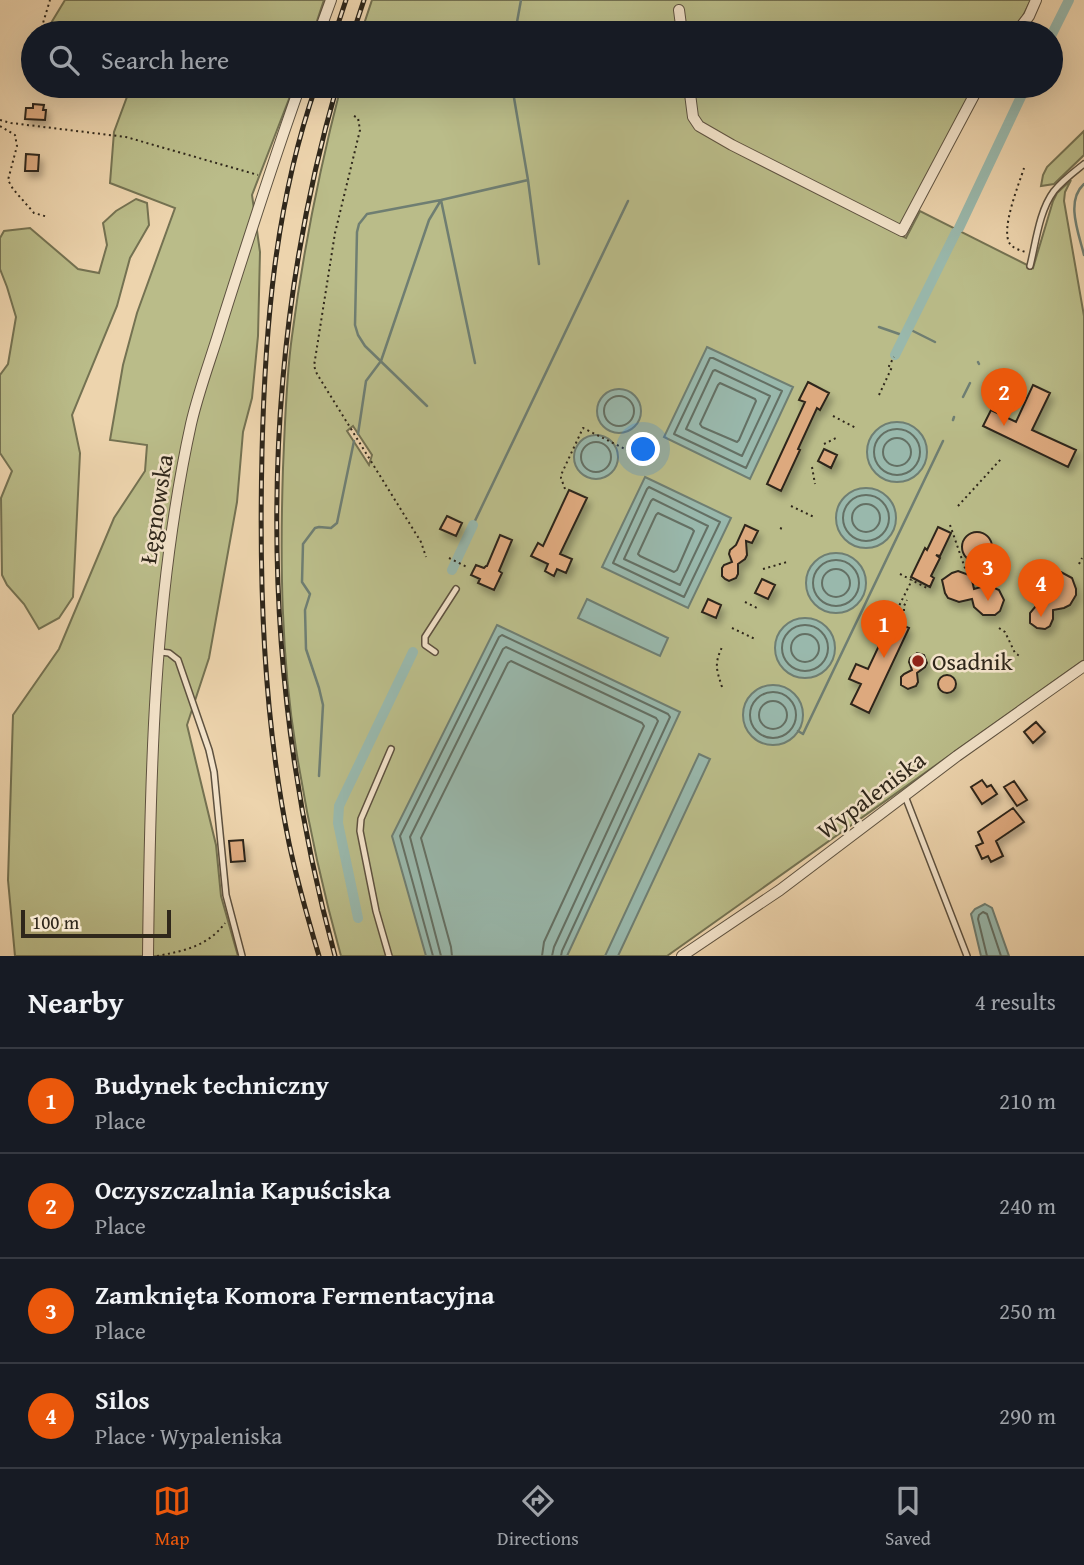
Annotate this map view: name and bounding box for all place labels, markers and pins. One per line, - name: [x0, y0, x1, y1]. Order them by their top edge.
- pin: 2: [981, 368, 1027, 426]
- pin: 3: [965, 543, 1011, 601]
- pin: 4: [1018, 559, 1064, 617]
- pin: 1: [861, 600, 907, 658]
- place label: Osadnik: [932, 644, 1013, 679]
- marker: Osadnik: [910, 653, 926, 669]

